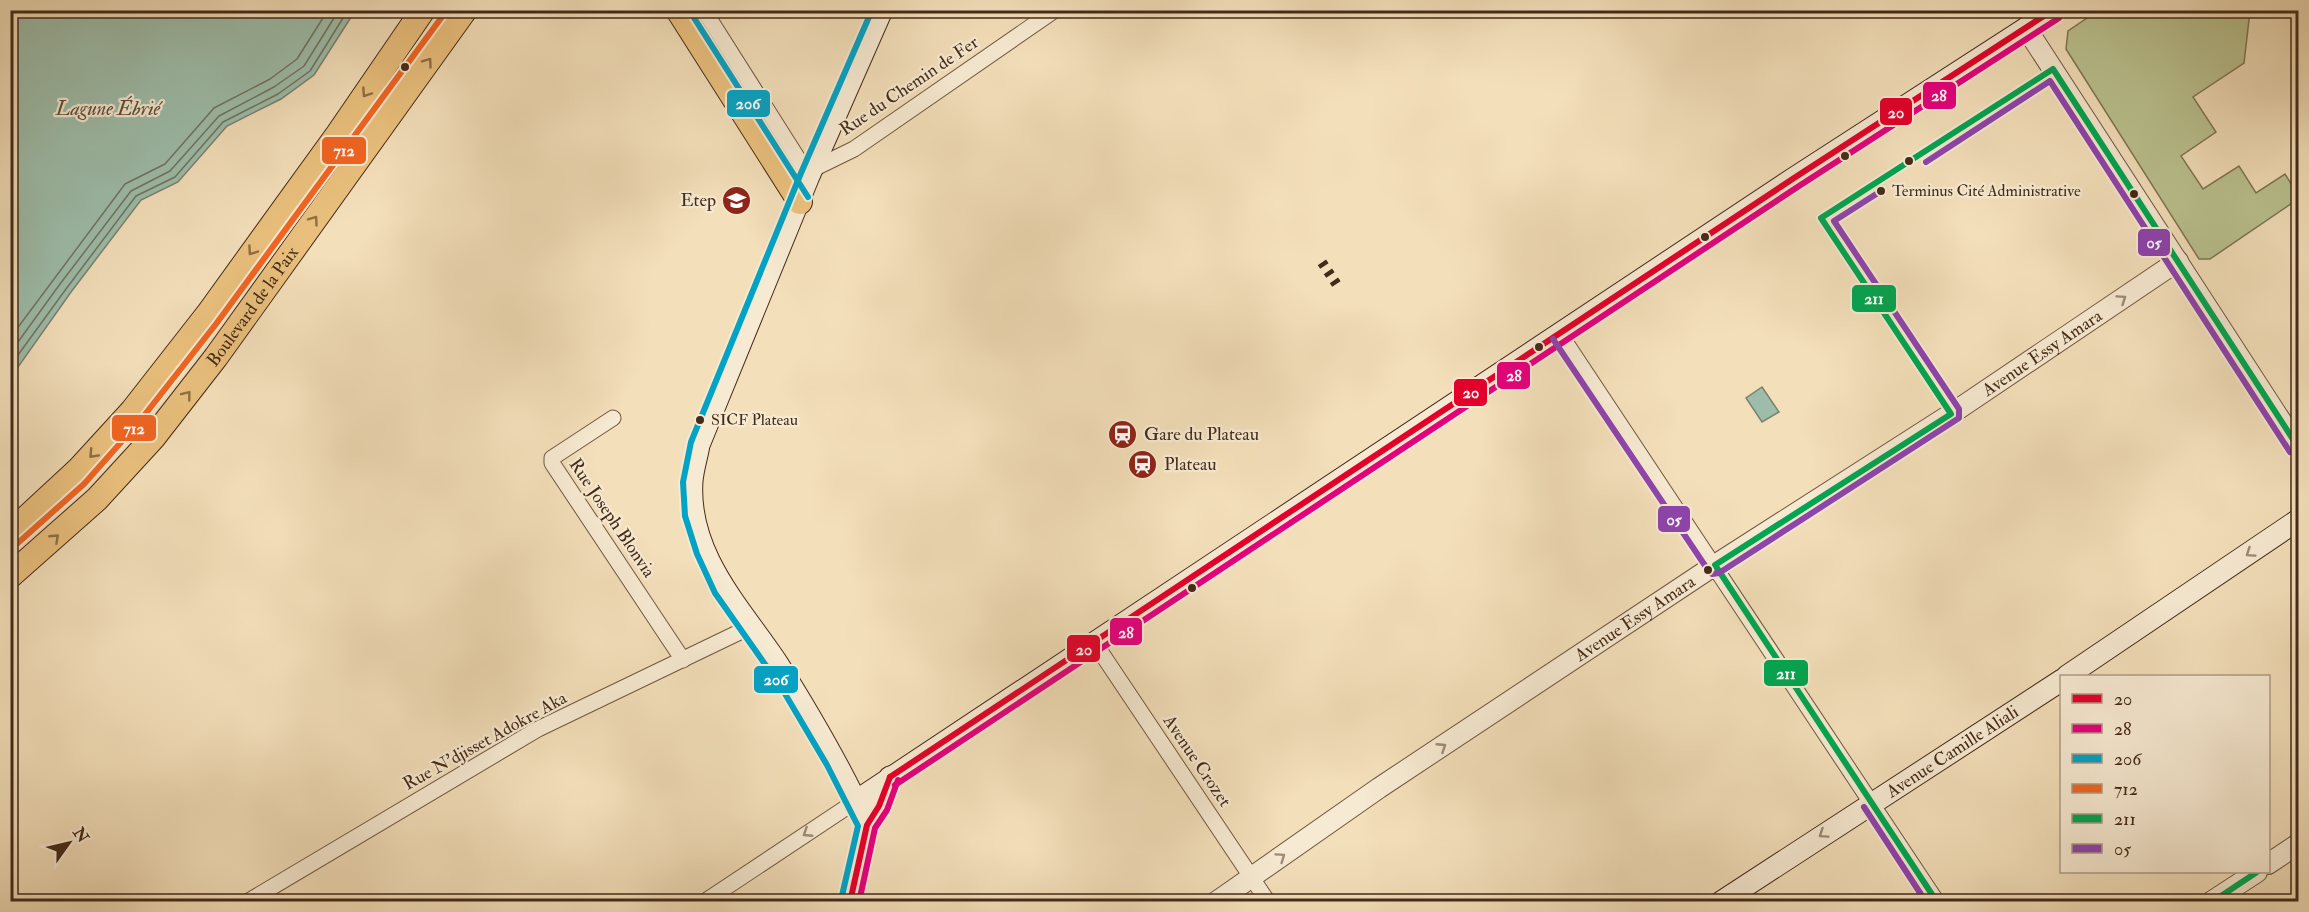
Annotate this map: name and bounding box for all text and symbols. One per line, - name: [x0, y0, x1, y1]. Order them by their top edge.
- street label: Rue du Chemin de Fer: [835, 31, 983, 141]
- one-way arrow: [420, 57, 431, 68]
- unlabelled marker: [399, 61, 411, 73]
- line badge: 28: [1922, 81, 1957, 110]
- one-way arrow: [362, 86, 373, 97]
- text: 28: [1931, 86, 1947, 106]
- line badge: 206: [726, 89, 771, 118]
- text: 206: [736, 94, 762, 114]
- water label: Lagune Ébrié: [55, 95, 164, 121]
- line badge: 20: [1879, 97, 1913, 126]
- text: 20: [1888, 103, 1904, 123]
- line badge: 712: [321, 136, 367, 165]
- text: 712: [333, 141, 355, 161]
- unlabelled marker: [1839, 150, 1851, 162]
- unlabelled marker: [1903, 155, 1915, 167]
- place label: Terminus Cité Administrative: [1892, 181, 2081, 201]
- school or university icon: Etep: [721, 184, 753, 216]
- marker: Terminus Cité Administrative: [1875, 185, 1887, 197]
- unlabelled marker: [2128, 188, 2140, 200]
- place label: Etep: [681, 189, 716, 212]
- one-way arrow: [307, 216, 318, 227]
- line badge: 05: [2137, 228, 2171, 257]
- unlabelled marker: [1699, 231, 1711, 243]
- text: 05: [2146, 233, 2163, 253]
- street label: Boulevard de la Paix: [201, 242, 303, 371]
- one-way arrow: [248, 245, 259, 256]
- line badge: 211: [1851, 284, 1897, 313]
- text: 211: [1864, 289, 1884, 309]
- one-way arrow: [2115, 295, 2126, 306]
- street label: Avenue Essy Amara: [1977, 304, 2107, 402]
- unlabelled marker: [1533, 341, 1545, 353]
- line badge: 28: [1496, 361, 1531, 390]
- text: 28: [1506, 366, 1522, 386]
- line badge: 20: [1453, 378, 1488, 407]
- text: 20: [1463, 383, 1479, 403]
- one-way arrow: [179, 390, 190, 401]
- place label: SICF Plateau: [711, 410, 798, 430]
- line badge: 712: [111, 414, 157, 442]
- marker: SICF Plateau: [694, 414, 706, 426]
- station icon: Gare du Plateau: [1107, 418, 1139, 450]
- text: 712: [123, 419, 145, 439]
- place label: Gare du Plateau: [1144, 423, 1259, 446]
- one-way arrow: [89, 447, 100, 457]
- station icon: Plateau: [1127, 448, 1159, 480]
- place label: Plateau: [1164, 453, 1217, 476]
- street label: Rue Joseph Blonvia: [564, 454, 661, 582]
- line badge: 05: [1657, 505, 1691, 533]
- text: 05: [1666, 510, 1683, 530]
- one-way arrow: [49, 534, 59, 545]
- one-way arrow: [2246, 546, 2257, 557]
- unlabelled marker: [1702, 564, 1714, 576]
- street label: Avenue Essy Amara: [1569, 570, 1700, 667]
- unlabelled marker: [1186, 582, 1198, 594]
- line badge: 28: [1109, 617, 1143, 646]
- text: 28: [1118, 623, 1134, 643]
- line badge: 20: [1066, 634, 1101, 663]
- text: 20: [1076, 640, 1092, 660]
- line badge: 211: [1763, 659, 1809, 687]
- text: 211: [1776, 664, 1796, 684]
- line badge: 206: [753, 665, 799, 694]
- text: 206: [764, 670, 790, 690]
- legend: [2060, 675, 2270, 873]
- street label: Rue N'djisset Adokre Aka: [399, 686, 571, 796]
- text: 20: [2114, 688, 2132, 711]
- street label: Avenue Camille Aliali: [1881, 700, 2023, 803]
- street label: Avenue Crozet: [1157, 710, 1236, 812]
- text: 28: [2114, 718, 2132, 741]
- one-way arrow: [1436, 742, 1446, 754]
- text: 206: [2114, 748, 2142, 771]
- text: 712: [2114, 778, 2138, 801]
- text: 211: [2114, 808, 2136, 831]
- north arrow: [39, 813, 99, 873]
- text: N: [68, 823, 93, 847]
- one-way arrow: [803, 826, 814, 837]
- one-way arrow: [1819, 827, 1830, 838]
- text: 05: [2114, 838, 2131, 861]
- one-way arrow: [1275, 853, 1286, 864]

